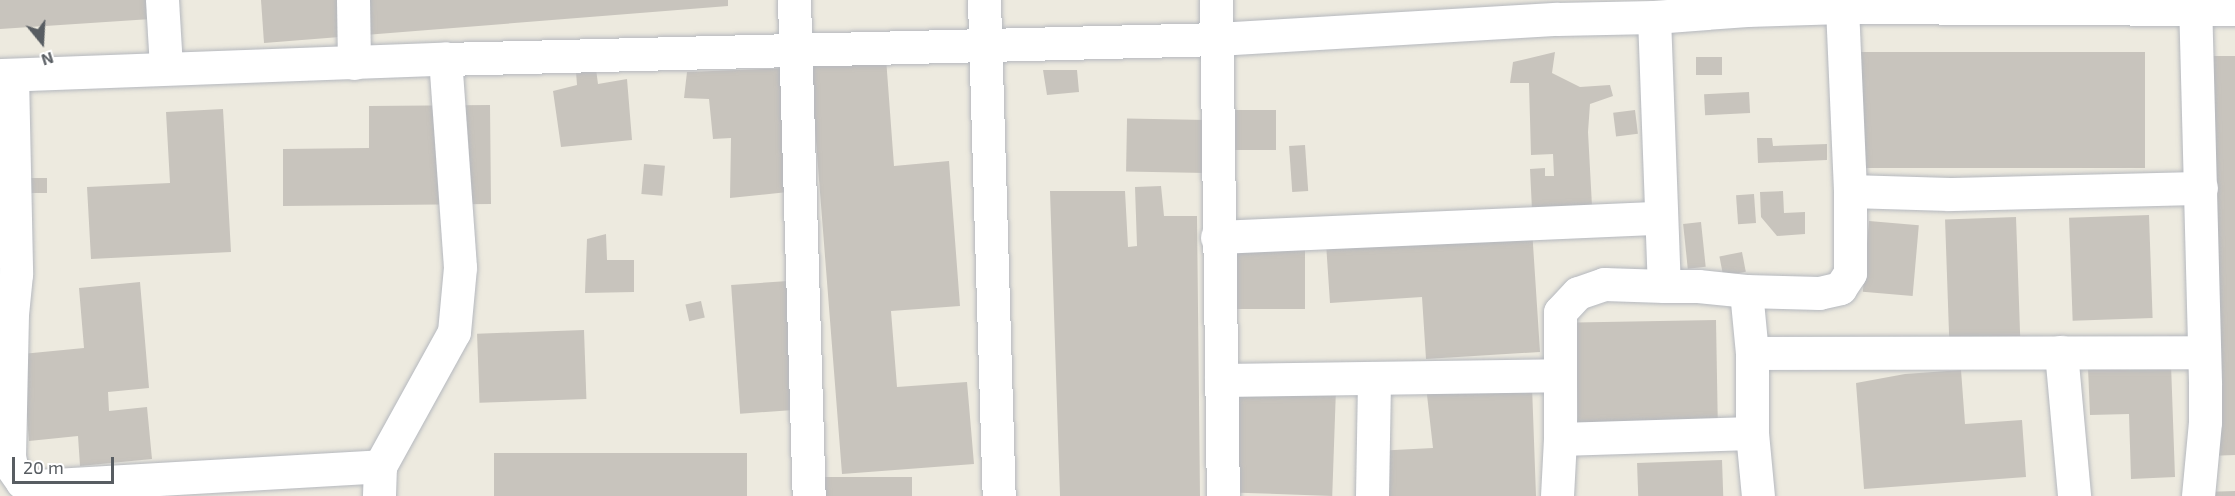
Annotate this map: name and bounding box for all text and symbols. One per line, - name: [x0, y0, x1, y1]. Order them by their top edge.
- north arrow: [12, 12, 72, 72]
- text: N: [39, 49, 56, 70]
- scale bar: [15, 445, 117, 483]
- text: 20 m: [23, 456, 64, 478]

